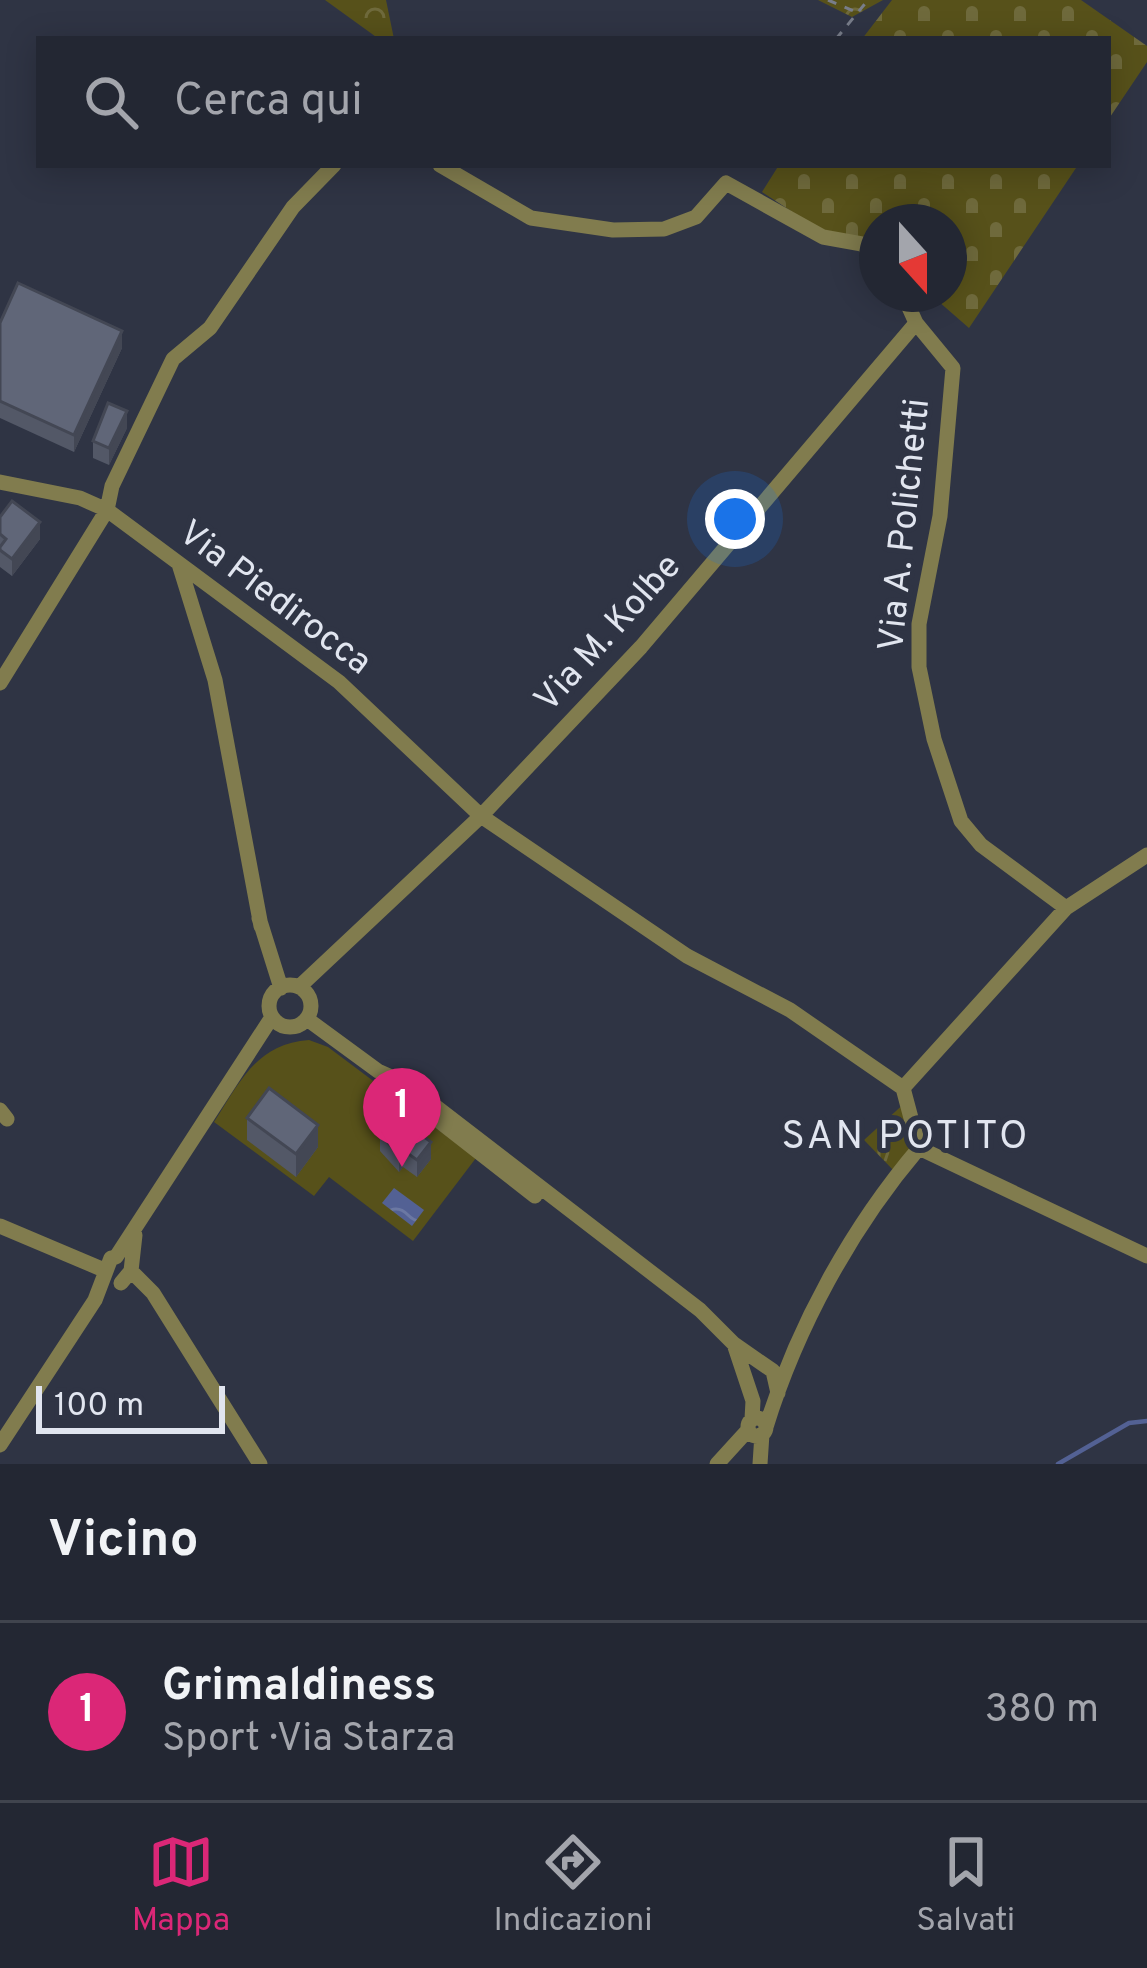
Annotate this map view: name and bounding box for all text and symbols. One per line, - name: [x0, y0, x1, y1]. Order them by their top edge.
- search box: [36, 36, 1111, 168]
- icon: search: [78, 69, 144, 135]
- text: Cerca qui: [174, 74, 363, 131]
- north arrow: [859, 204, 967, 312]
- street label: Via A. Polichetti: [870, 396, 942, 654]
- your location: [705, 489, 765, 549]
- street label: Via Piedirocca: [168, 511, 380, 687]
- street label: Via M. Kolbe: [526, 545, 692, 723]
- pin: 1: [363, 1068, 441, 1167]
- district label: SAN POTITO: [782, 1114, 1030, 1163]
- scale bar: [36, 1380, 225, 1433]
- text: 100 m: [54, 1386, 144, 1428]
- text: Vicino: [48, 1510, 199, 1575]
- text: Grimaldiness: [162, 1659, 436, 1716]
- text: 1: [79, 1687, 95, 1736]
- text: 380 m: [985, 1687, 1099, 1736]
- text: Sport · Via Starza: [162, 1716, 455, 1765]
- tab: Mappa: [132, 1829, 230, 1943]
- tab: Indicazioni: [494, 1829, 653, 1943]
- tab: Salvati: [916, 1829, 1015, 1943]

